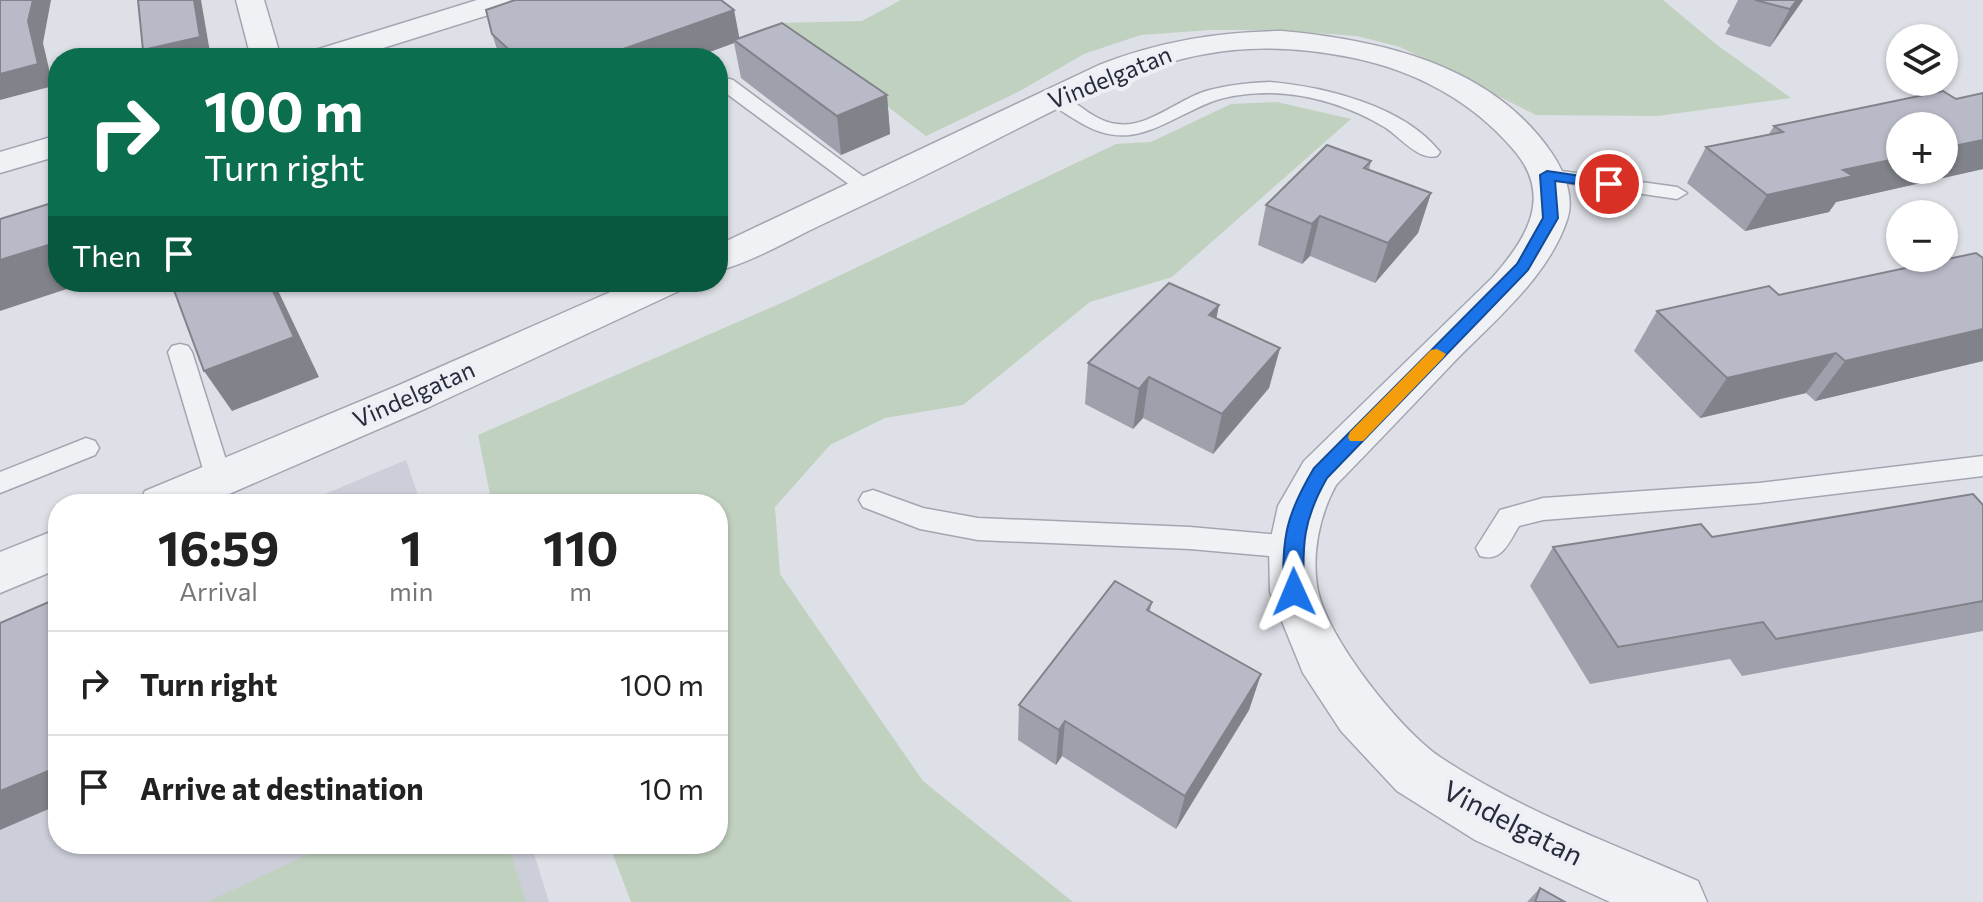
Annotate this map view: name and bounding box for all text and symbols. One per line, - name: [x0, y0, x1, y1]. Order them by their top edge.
- map controls: [1886, 24, 1958, 272]
- button: layers: [1886, 24, 1958, 96]
- street label: Vindelgatan: [1043, 39, 1175, 115]
- text: 100 m: [204, 75, 363, 144]
- icon: right: [72, 80, 176, 184]
- button: +: [1886, 112, 1958, 184]
- text: Turn right: [204, 144, 365, 188]
- pin: [1575, 150, 1643, 218]
- icon: arrive: [1587, 162, 1631, 206]
- button: −: [1886, 200, 1958, 272]
- icon: arrive: [157, 232, 201, 276]
- text: Then: [72, 236, 141, 273]
- street label: Vindelgatan: [348, 354, 479, 433]
- text: 16:59: [158, 517, 279, 576]
- text: 1: [400, 517, 422, 576]
- text: 110: [543, 517, 618, 576]
- position arrow: [1252, 550, 1336, 634]
- text: Arrival: [179, 575, 258, 606]
- text: min: [389, 575, 433, 606]
- text: m: [569, 575, 592, 606]
- icon: right: [72, 661, 116, 705]
- text: Turn right: [140, 665, 277, 702]
- text: 100 m: [620, 665, 704, 702]
- icon: arrive: [72, 765, 116, 809]
- text: Arrive at destination: [140, 769, 424, 806]
- text: 10 m: [640, 769, 704, 806]
- street label: Vindelgatan: [1438, 772, 1589, 872]

